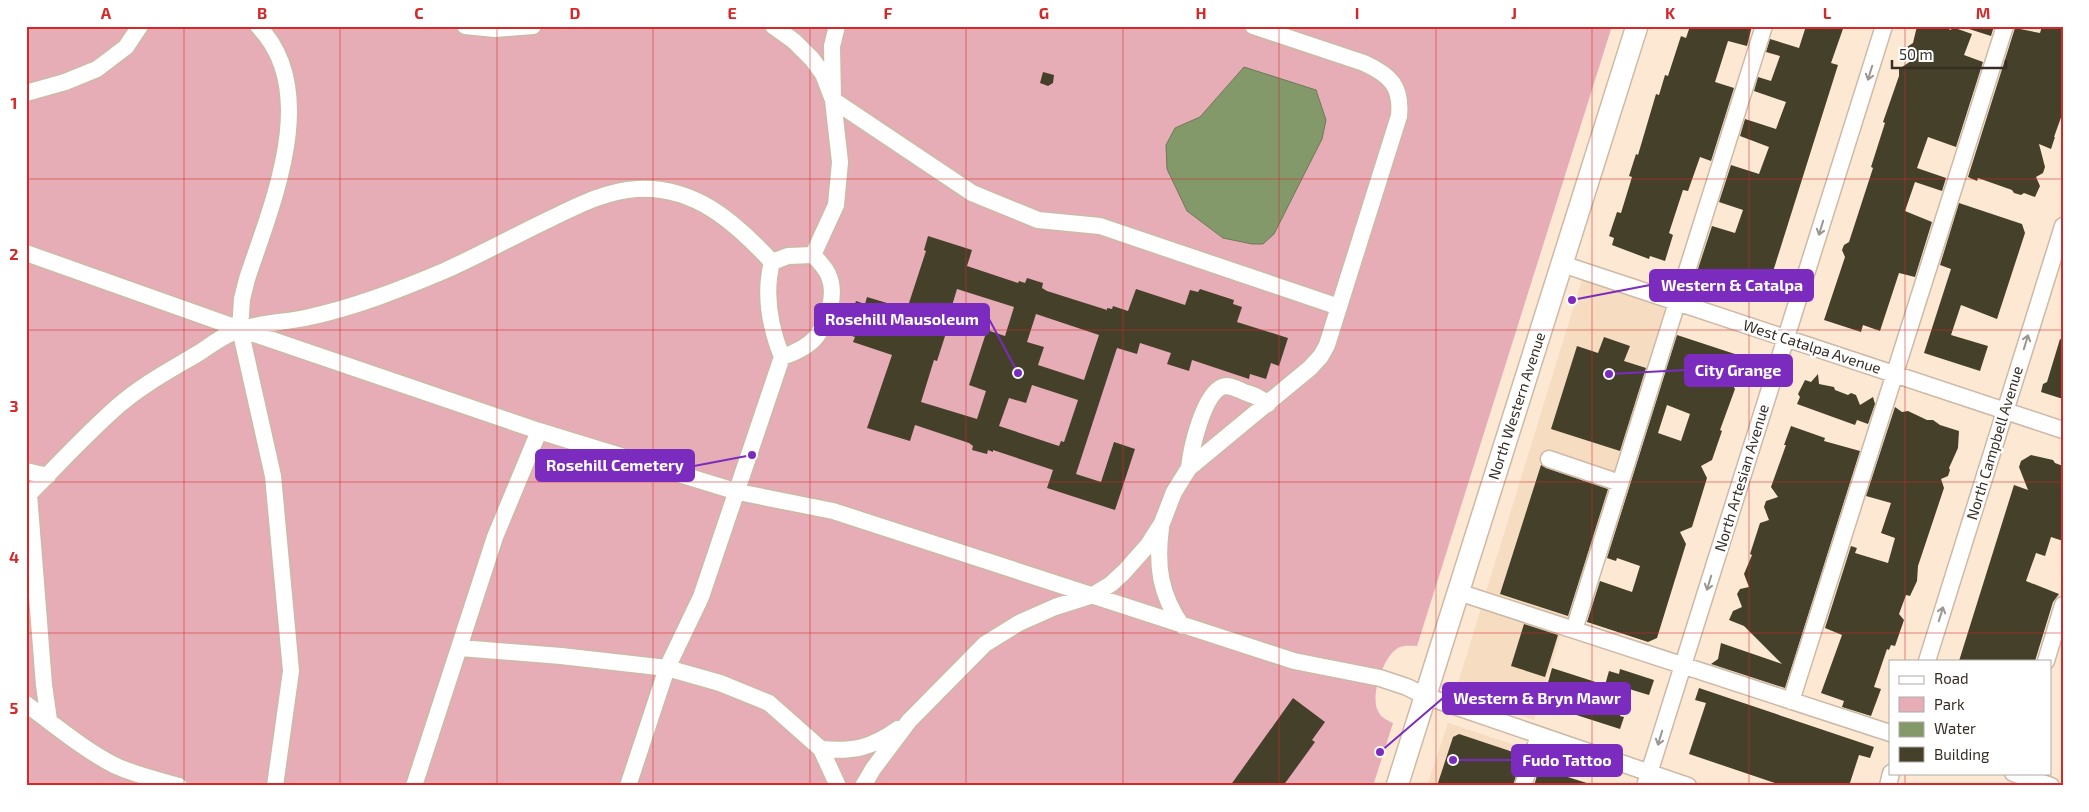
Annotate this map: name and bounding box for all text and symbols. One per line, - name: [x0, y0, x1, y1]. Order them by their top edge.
- text: A: [101, 3, 112, 22]
- text: B: [257, 3, 267, 22]
- text: C: [414, 3, 424, 22]
- text: D: [570, 3, 581, 22]
- text: E: [727, 3, 737, 22]
- text: F: [884, 3, 893, 22]
- text: G: [1039, 3, 1049, 22]
- text: H: [1195, 3, 1207, 22]
- text: I: [1355, 3, 1359, 22]
- text: J: [1511, 3, 1517, 22]
- text: K: [1665, 3, 1676, 22]
- text: L: [1823, 3, 1832, 22]
- text: M: [1976, 3, 1990, 22]
- scale bar: [1892, 38, 2005, 70]
- text: 50 m: [1899, 45, 1933, 63]
- one-way arrow: [1864, 64, 1874, 80]
- text: 1: [11, 93, 17, 112]
- one-way arrow: [1815, 219, 1825, 235]
- text: 2: [9, 244, 19, 263]
- callout: Western & Catalpa: [1650, 270, 1813, 301]
- text: Western & Catalpa: [1661, 275, 1803, 294]
- callout: Rosehill Mausoleum: [815, 304, 989, 335]
- text: Rosehill Mausoleum: [825, 309, 979, 328]
- street label: West Catalpa Avenue: [1741, 315, 1884, 377]
- street label: North Western Avenue: [1484, 330, 1548, 482]
- one-way arrow: [2022, 335, 2032, 351]
- callout: City Grange: [1685, 355, 1792, 386]
- text: City Grange: [1695, 360, 1781, 380]
- street label: North Campbell Avenue: [1962, 364, 2026, 522]
- text: 3: [9, 396, 19, 415]
- street label: North Artesian Avenue: [1710, 402, 1772, 554]
- callout: Rosehill Cemetery: [536, 450, 694, 481]
- text: Rosehill Cemetery: [546, 455, 684, 475]
- text: 4: [9, 547, 19, 566]
- one-way arrow: [1703, 575, 1713, 591]
- one-way arrow: [1937, 607, 1947, 623]
- legend: [1889, 660, 2052, 774]
- text: Road: [1934, 669, 1969, 687]
- callout: Western & Bryn Mawr: [1443, 683, 1630, 714]
- text: Western & Bryn Mawr: [1453, 688, 1621, 708]
- text: Park: [1934, 695, 1965, 713]
- text: 5: [10, 698, 19, 717]
- text: Water: [1934, 719, 1976, 737]
- one-way arrow: [1655, 730, 1664, 745]
- callout: Fudo Tattoo: [1512, 745, 1622, 776]
- text: Building: [1934, 745, 1990, 763]
- text: Fudo Tattoo: [1522, 750, 1612, 769]

